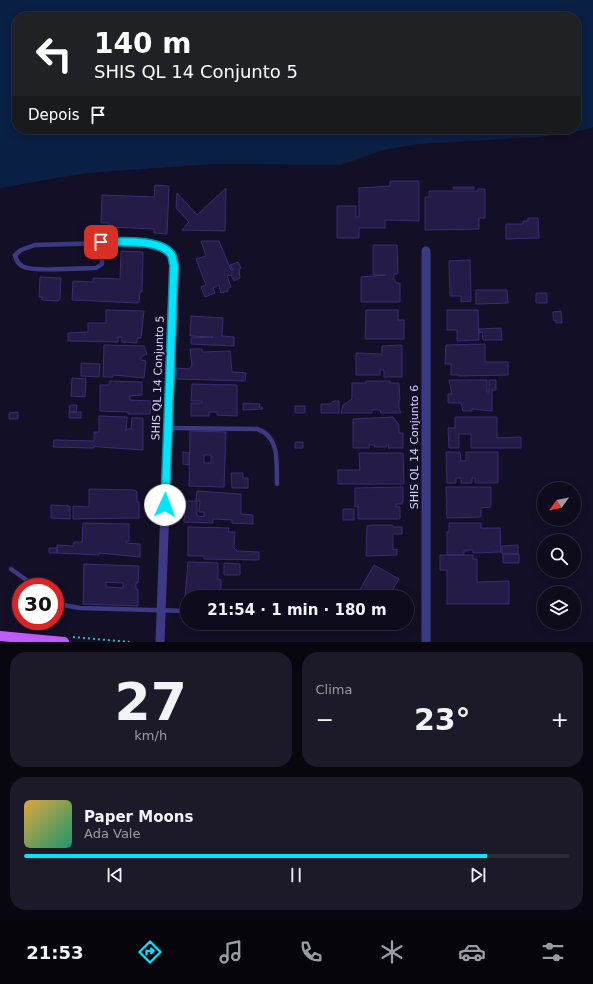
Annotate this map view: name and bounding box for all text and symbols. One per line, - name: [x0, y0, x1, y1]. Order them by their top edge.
- text: 140 m: [94, 27, 191, 60]
- icon: left: [28, 28, 80, 80]
- text: SHIS QL 14 Conjunto 5: [94, 61, 298, 82]
- icon: arrive: [87, 104, 109, 126]
- text: Depois: [28, 106, 79, 124]
- pin: [84, 225, 118, 259]
- icon: arrive: [90, 231, 112, 253]
- street label: SHIS QL 14 Conjunto 5: [149, 315, 167, 441]
- street label: SHIS QL 14 Conjunto 6: [408, 385, 421, 509]
- north arrow: [537, 482, 581, 526]
- map controls: [537, 482, 581, 630]
- position arrow: [144, 484, 186, 526]
- button: search: [537, 534, 581, 578]
- speed limit sign: 30: [12, 578, 64, 630]
- button: layers: [537, 586, 581, 630]
- text: 21:54 · 1 min · 180 m: [207, 601, 387, 619]
- text: 27: [115, 672, 187, 732]
- text: Clima: [316, 682, 352, 697]
- text: 23°: [414, 702, 471, 737]
- text: −: [316, 707, 334, 732]
- text: +: [551, 707, 569, 732]
- text: km/h: [134, 728, 167, 743]
- text: Paper Moons: [84, 808, 193, 826]
- text: Ada Vale: [84, 826, 140, 841]
- icon: previous: [104, 864, 126, 886]
- icon: pause: [285, 864, 307, 886]
- icon: next: [467, 864, 489, 886]
- icon: directions: [136, 938, 164, 966]
- icon: music: [217, 938, 245, 966]
- icon: phone: [297, 938, 325, 966]
- icon: climate: [378, 938, 406, 966]
- icon: car: [458, 938, 486, 966]
- icon: filters: [539, 938, 567, 966]
- text: 21:53: [26, 942, 84, 963]

